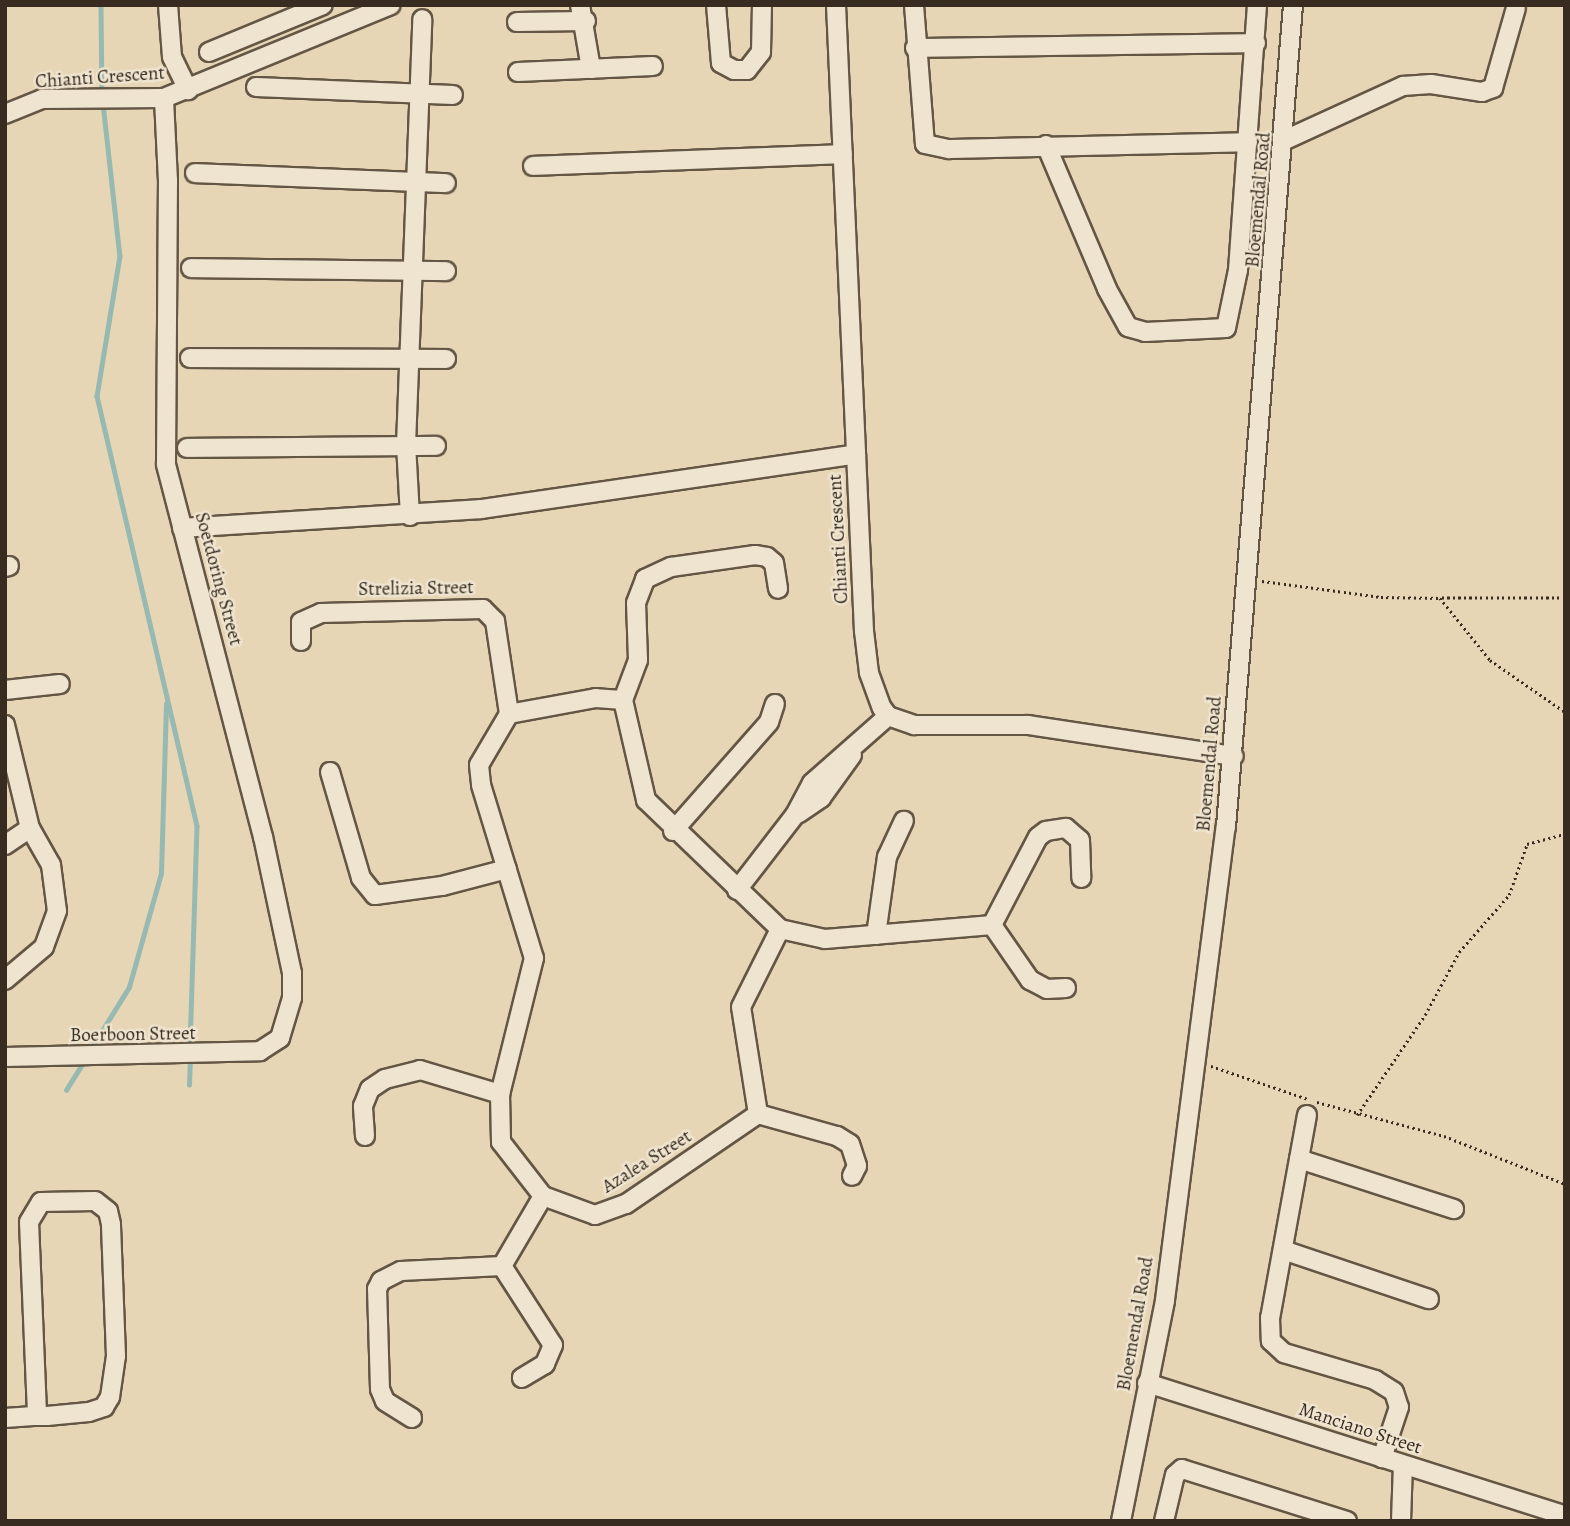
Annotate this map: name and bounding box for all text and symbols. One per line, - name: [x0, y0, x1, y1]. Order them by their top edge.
- street label: Chianti Crescent: [34, 62, 166, 94]
- street label: Bloemendal Road: [1242, 131, 1276, 269]
- street label: Chianti Crescent: [824, 474, 854, 604]
- street label: Soetdoring Street: [189, 510, 247, 648]
- street label: Strelizia Street: [358, 577, 474, 601]
- street label: Bloemendal Road: [1193, 695, 1227, 833]
- street label: Boerboon Street: [70, 1023, 196, 1047]
- street label: Azalea Street: [598, 1126, 696, 1198]
- street label: Bloemendal Road: [1113, 1255, 1159, 1393]
- street label: Manciano Street: [1296, 1398, 1424, 1460]

